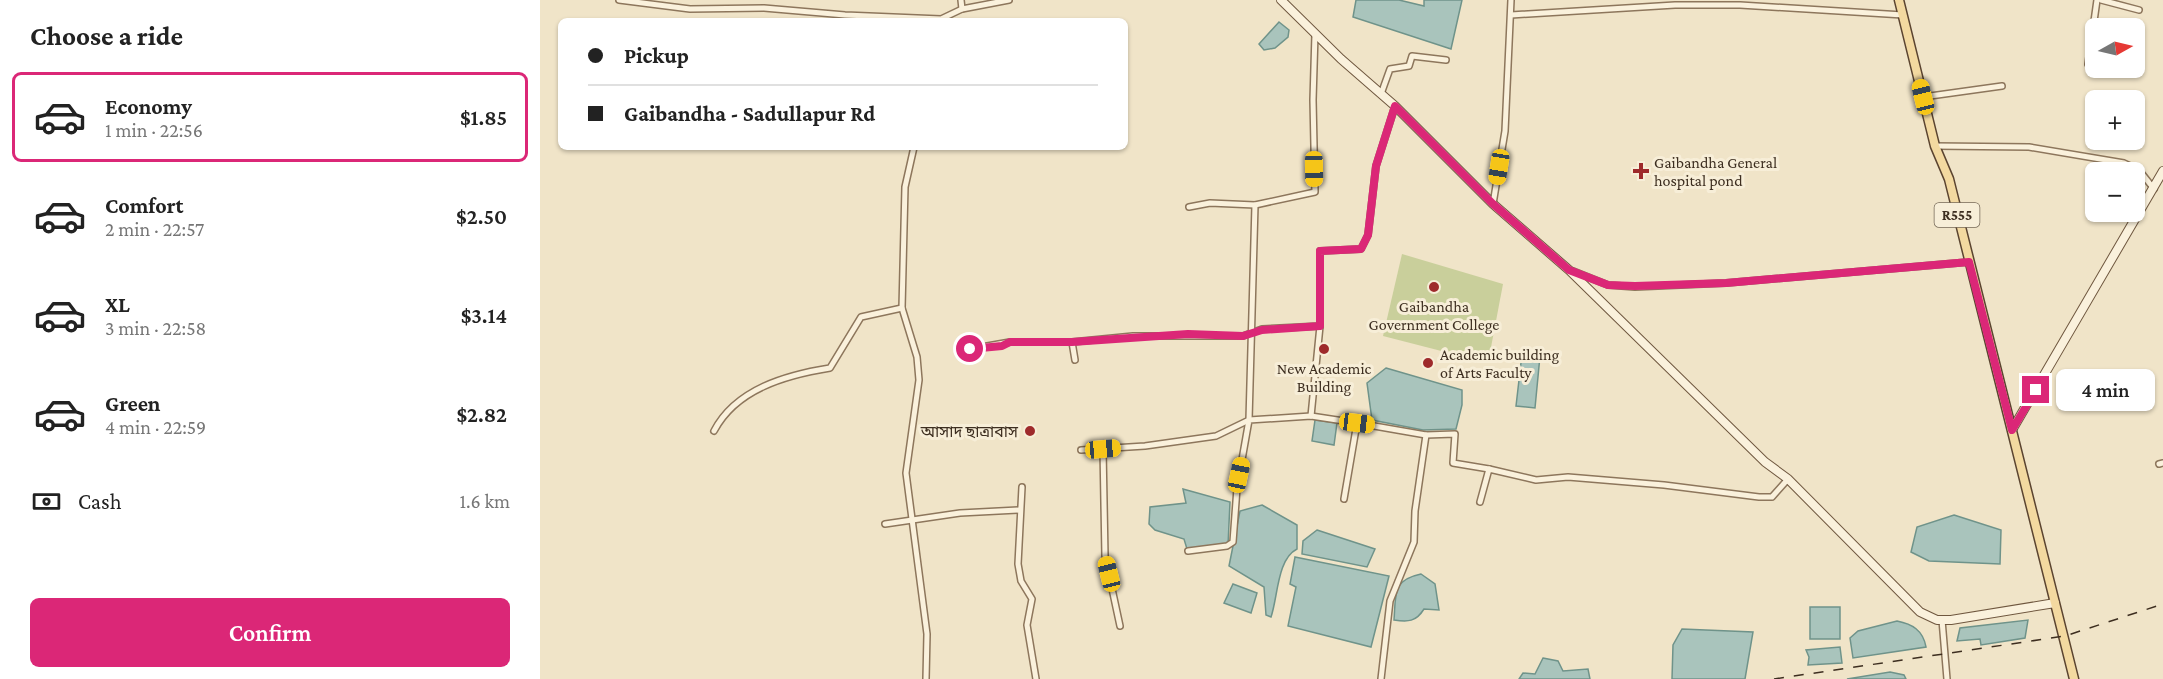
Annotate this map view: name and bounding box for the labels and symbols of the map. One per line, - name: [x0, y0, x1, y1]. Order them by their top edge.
- north arrow: [2085, 18, 2145, 78]
- car: [1910, 77, 1936, 117]
- car: [1487, 148, 1511, 186]
- car: [1305, 151, 1323, 187]
- place label: Gaibandha General hospital pond: [1654, 154, 1777, 190]
- marker: Gaibandha General hospital pond: [1632, 162, 1650, 180]
- road number: R555: [1934, 203, 1980, 227]
- marker: Gaibandha Government College: [1427, 280, 1441, 294]
- place label: Gaibandha Government College: [1369, 298, 1499, 334]
- route start: [956, 335, 983, 362]
- marker: New Academic Building: [1317, 342, 1331, 356]
- place label: Academic building of Arts Faculty: [1440, 346, 1560, 382]
- marker: Academic building of Arts Faculty: [1421, 356, 1435, 370]
- place label: New Academic Building: [1277, 360, 1372, 396]
- callout: 4 min: [2057, 369, 2156, 411]
- route end: [2022, 376, 2049, 403]
- car: [1338, 412, 1376, 434]
- place label: আসাদ ছাত্রাবাস: [920, 423, 1019, 440]
- marker: আসাদ ছাত্রাবাস: [1023, 424, 1037, 438]
- car: [1084, 438, 1122, 460]
- car: [1226, 456, 1252, 494]
- car: [1096, 554, 1122, 594]

